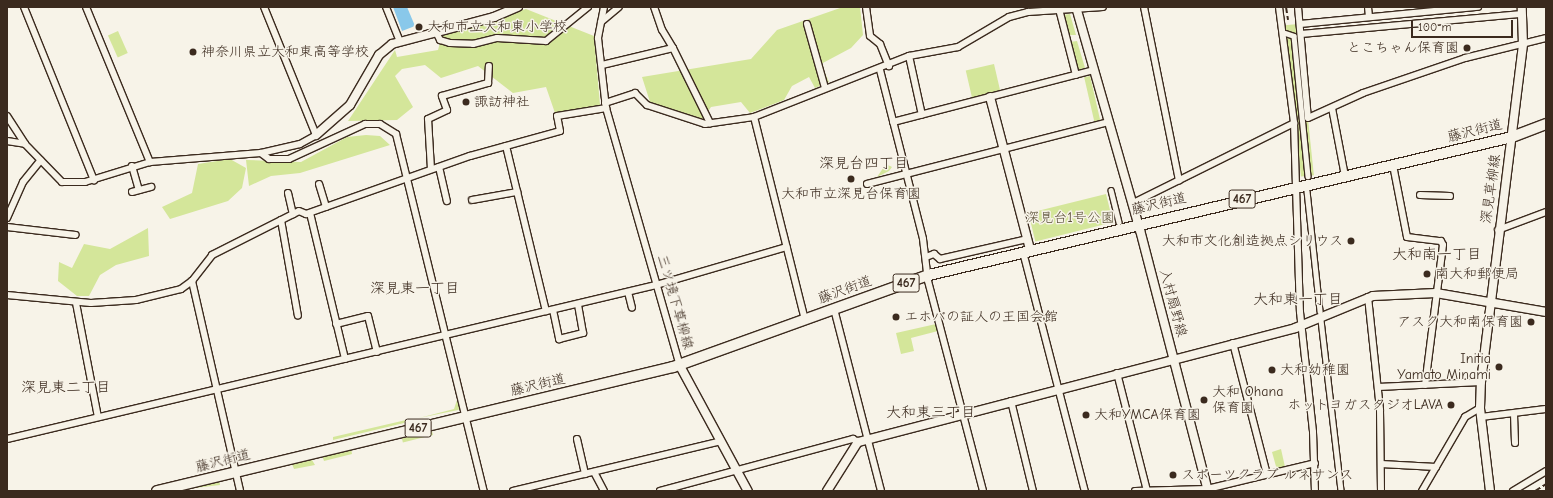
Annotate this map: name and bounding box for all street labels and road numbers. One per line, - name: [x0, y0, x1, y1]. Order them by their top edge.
- street label: 藤沢街道: [1446, 116, 1504, 146]
- street label: 深見草柳線: [1478, 153, 1504, 225]
- road number: 467: [1228, 188, 1256, 210]
- street label: 藤沢街道: [1130, 190, 1188, 218]
- street label: 三ツ境下草柳線: [653, 253, 697, 351]
- street label: 入村扇野線: [1156, 267, 1190, 339]
- road number: 467: [892, 272, 920, 294]
- street label: 藤沢街道: [816, 273, 874, 307]
- street label: 藤沢街道: [509, 371, 567, 399]
- road number: 467: [404, 417, 432, 439]
- street label: 藤沢街道: [194, 446, 252, 476]

